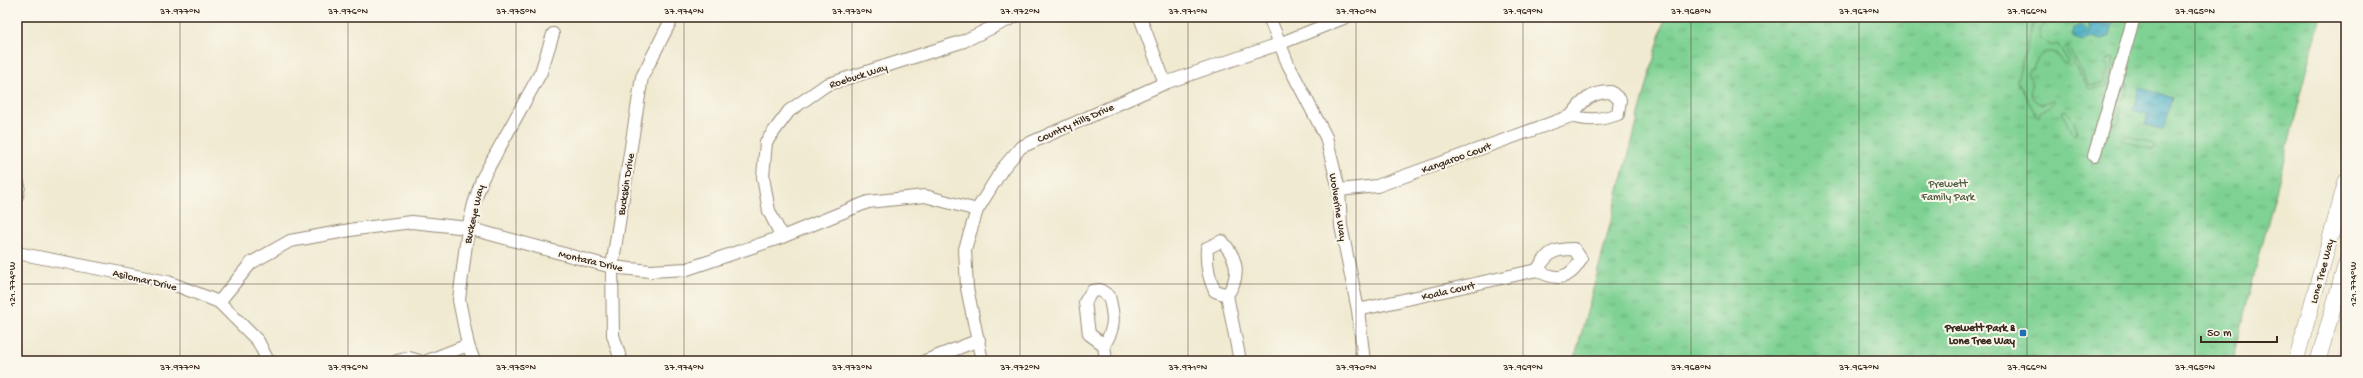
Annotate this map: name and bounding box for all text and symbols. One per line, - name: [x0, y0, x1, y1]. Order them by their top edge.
- text: 37.977°N: [159, 6, 200, 18]
- text: 37.976°N: [327, 6, 368, 18]
- text: 37.975°N: [495, 6, 536, 18]
- text: 37.974°N: [663, 6, 704, 18]
- text: 37.973°N: [831, 6, 872, 18]
- text: 37.972°N: [999, 6, 1040, 18]
- text: 37.971°N: [1168, 6, 1208, 18]
- text: 37.970°N: [1335, 6, 1377, 18]
- text: 37.969°N: [1502, 6, 1543, 18]
- text: 37.968°N: [1670, 6, 1712, 18]
- text: 37.967°N: [1838, 6, 1879, 18]
- text: 37.966°N: [2006, 6, 2047, 18]
- text: 37.965°N: [2174, 6, 2215, 18]
- street label: Roebuck Way: [828, 62, 890, 92]
- street label: Country Hills Drive: [1036, 101, 1116, 146]
- street label: Kangaroo Court: [1420, 140, 1494, 177]
- street label: Buckskin Drive: [616, 152, 638, 217]
- street label: Wolverine Way: [1326, 172, 1348, 243]
- park label: Prewett Family Park: [1920, 179, 1976, 204]
- street label: Buckeye Way: [462, 183, 488, 246]
- street label: Lone Tree Way: [2309, 237, 2337, 305]
- street label: Montara Drive: [557, 249, 624, 275]
- text: 121.774°W: [7, 261, 19, 307]
- text: 121.774°W: [2348, 261, 2360, 307]
- street label: Asilomar Drive: [111, 268, 178, 294]
- street label: Koala Court: [1421, 280, 1478, 304]
- scale bar: [2201, 318, 2277, 344]
- place label: Prewett Park & Lone Tree Way: [1944, 322, 2016, 348]
- text: 50 m: [2207, 327, 2232, 341]
- marker: Prewett Park & Lone Tree Way: [2018, 328, 2028, 338]
- text: 37.977°N: [159, 362, 200, 374]
- text: 37.976°N: [327, 362, 368, 374]
- text: 37.975°N: [495, 362, 536, 374]
- text: 37.974°N: [663, 362, 704, 374]
- text: 37.973°N: [831, 362, 872, 374]
- text: 37.972°N: [999, 362, 1040, 374]
- text: 37.971°N: [1168, 362, 1208, 374]
- text: 37.970°N: [1335, 362, 1377, 374]
- text: 37.969°N: [1502, 362, 1543, 374]
- text: 37.968°N: [1670, 362, 1712, 374]
- text: 37.967°N: [1838, 362, 1879, 374]
- text: 37.966°N: [2006, 362, 2047, 374]
- text: 37.965°N: [2174, 362, 2215, 374]

